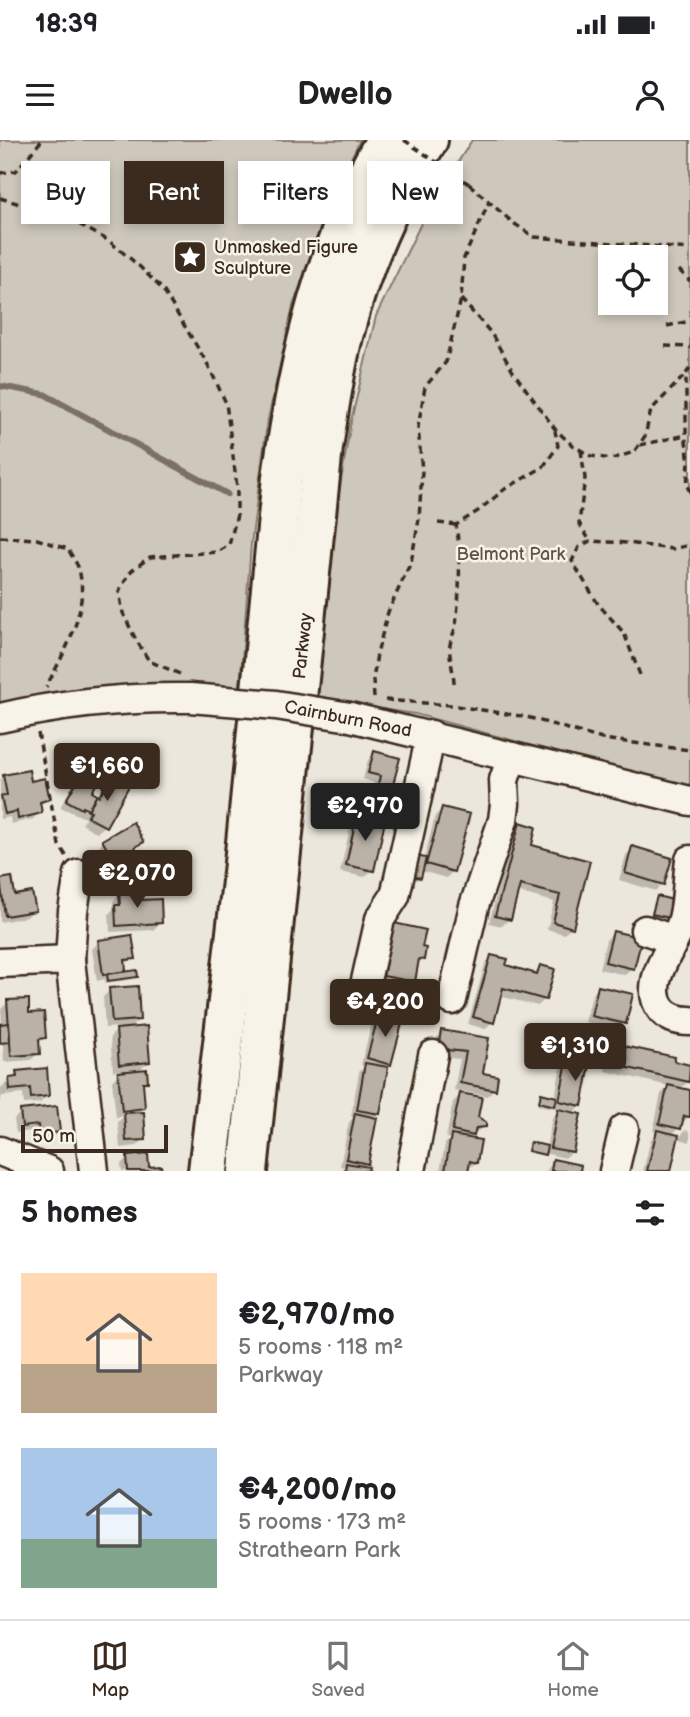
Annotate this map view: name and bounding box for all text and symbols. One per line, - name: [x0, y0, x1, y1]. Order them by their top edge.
- text: 18:39: [35, 9, 98, 40]
- text: Dwello: [297, 75, 393, 114]
- icon: menu: [21, 76, 59, 114]
- icon: person: [631, 76, 669, 114]
- chip: Buy: [21, 161, 110, 224]
- chip: Rent: [124, 161, 224, 224]
- chip: Filters: [238, 161, 353, 224]
- chip: New: [367, 161, 463, 224]
- place label: Unmasked Figure Sculpture: [214, 237, 358, 279]
- place icon: Unmasked Figure Sculpture: [171, 238, 209, 276]
- map controls: [598, 245, 668, 315]
- button: locate: [598, 245, 668, 315]
- park label: Belmont Park: [457, 544, 566, 565]
- street label: Parkway: [289, 611, 317, 680]
- street label: Cairnburn Road: [283, 696, 413, 742]
- pin: €1,660: [50, 744, 164, 803]
- text: €1,660: [70, 752, 144, 780]
- pin: €2,970: [308, 784, 422, 843]
- text: €2,970: [327, 792, 403, 820]
- pin: €2,070: [80, 850, 194, 910]
- text: €2,070: [98, 859, 176, 887]
- pin: €4,200: [328, 979, 442, 1039]
- text: €4,200: [346, 988, 424, 1016]
- pin: €1,310: [518, 1024, 632, 1083]
- text: €1,310: [540, 1032, 610, 1060]
- scale bar: [21, 1122, 168, 1154]
- text: 50 m: [32, 1125, 75, 1148]
- icon: filters: [631, 1194, 669, 1232]
- text: 5 homes: [21, 1195, 138, 1231]
- text: €2,970/mo: [238, 1297, 395, 1333]
- icon: home: [77, 1301, 161, 1385]
- text: 5 rooms · 118 m²: [238, 1333, 403, 1361]
- text: Parkway: [238, 1361, 323, 1389]
- text: €4,200/mo: [238, 1472, 397, 1508]
- icon: home: [77, 1476, 161, 1560]
- text: 5 rooms · 173 m²: [238, 1508, 406, 1536]
- text: Strathearn Park: [238, 1536, 400, 1564]
- tab: Map: [91, 1637, 129, 1702]
- tab: Saved: [312, 1637, 365, 1702]
- tab: Home: [547, 1637, 599, 1702]

